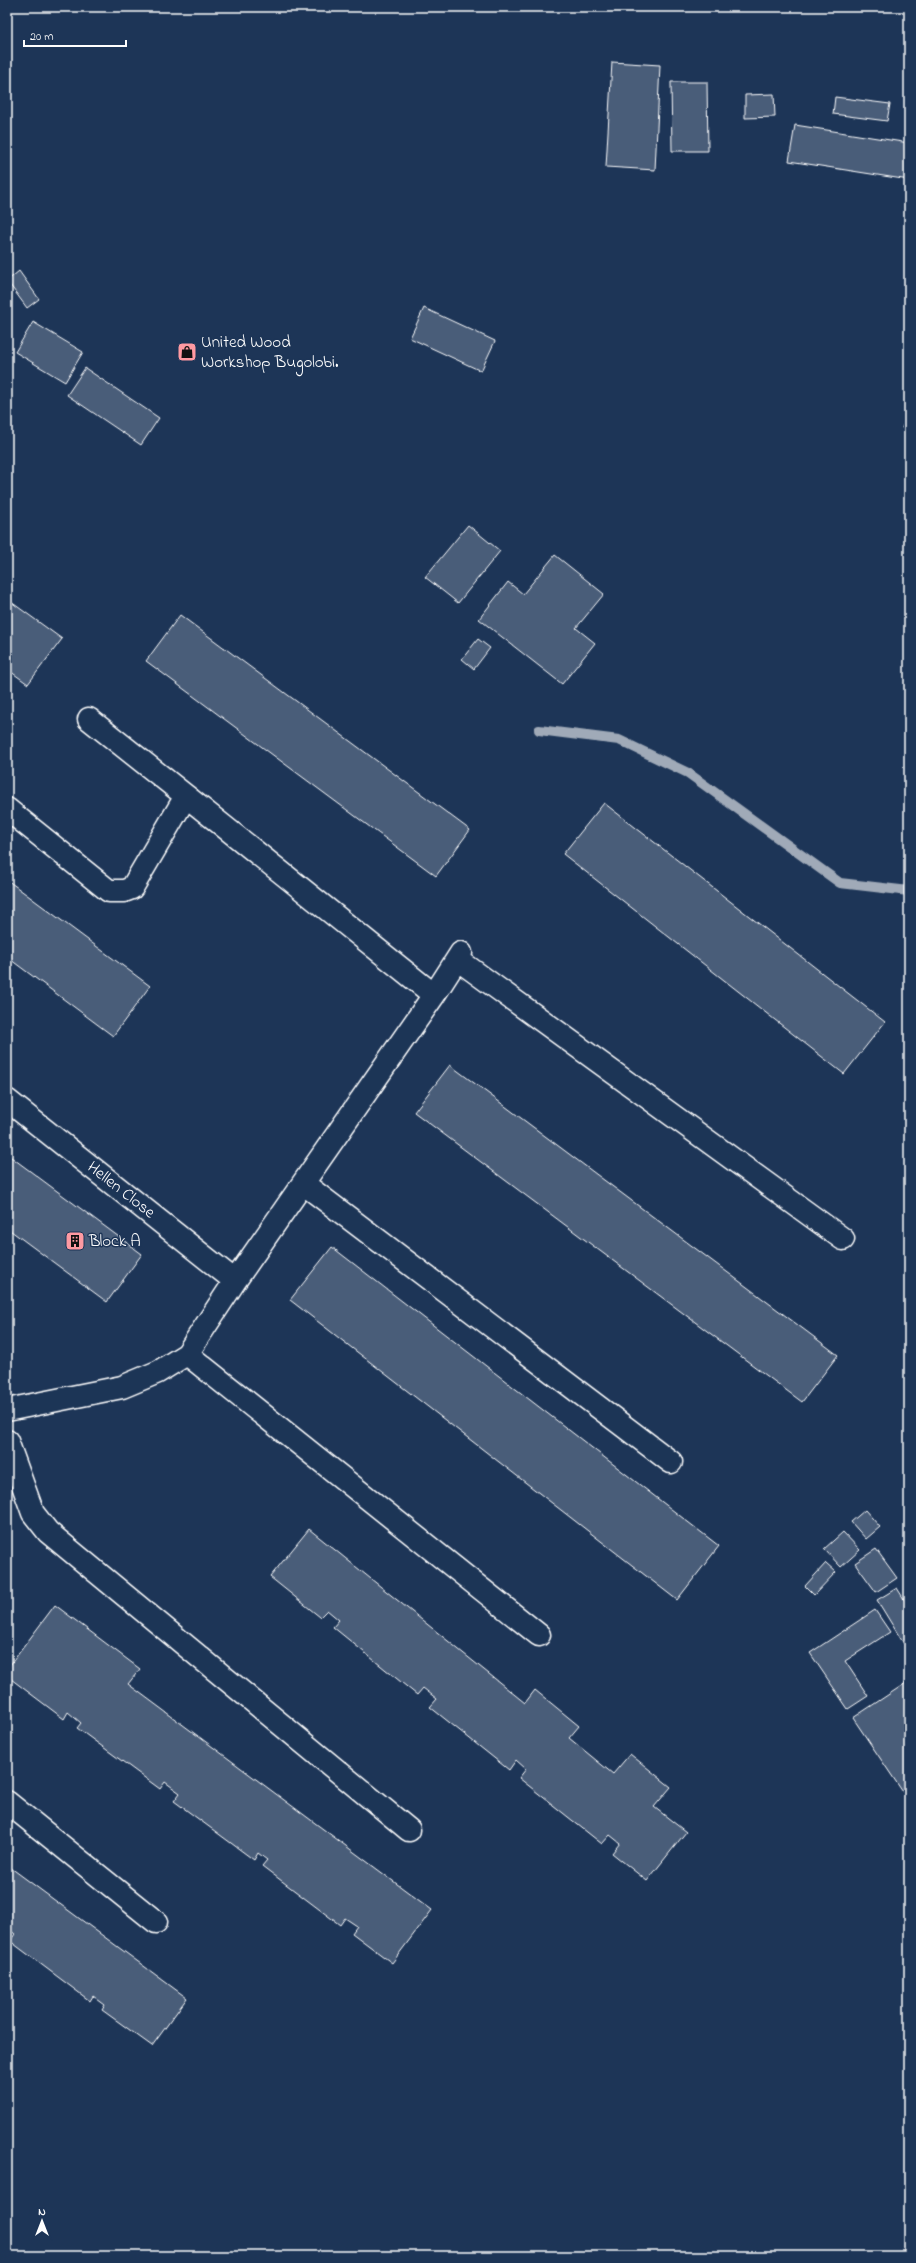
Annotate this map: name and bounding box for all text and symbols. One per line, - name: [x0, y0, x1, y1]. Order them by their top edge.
- scale bar: [24, 22, 126, 48]
- text: 20 m: [30, 28, 53, 46]
- place label: United Wood Workshop Bugolobi.: [201, 330, 339, 377]
- shop icon: United Wood Workshop Bugolobi.: [176, 341, 198, 363]
- street label: Hellen Close: [81, 1155, 161, 1225]
- place label: Block A: [88, 1229, 141, 1254]
- building icon: Block A: [64, 1230, 86, 1252]
- north arrow: [22, 2201, 62, 2241]
- text: N: [38, 2204, 46, 2220]

